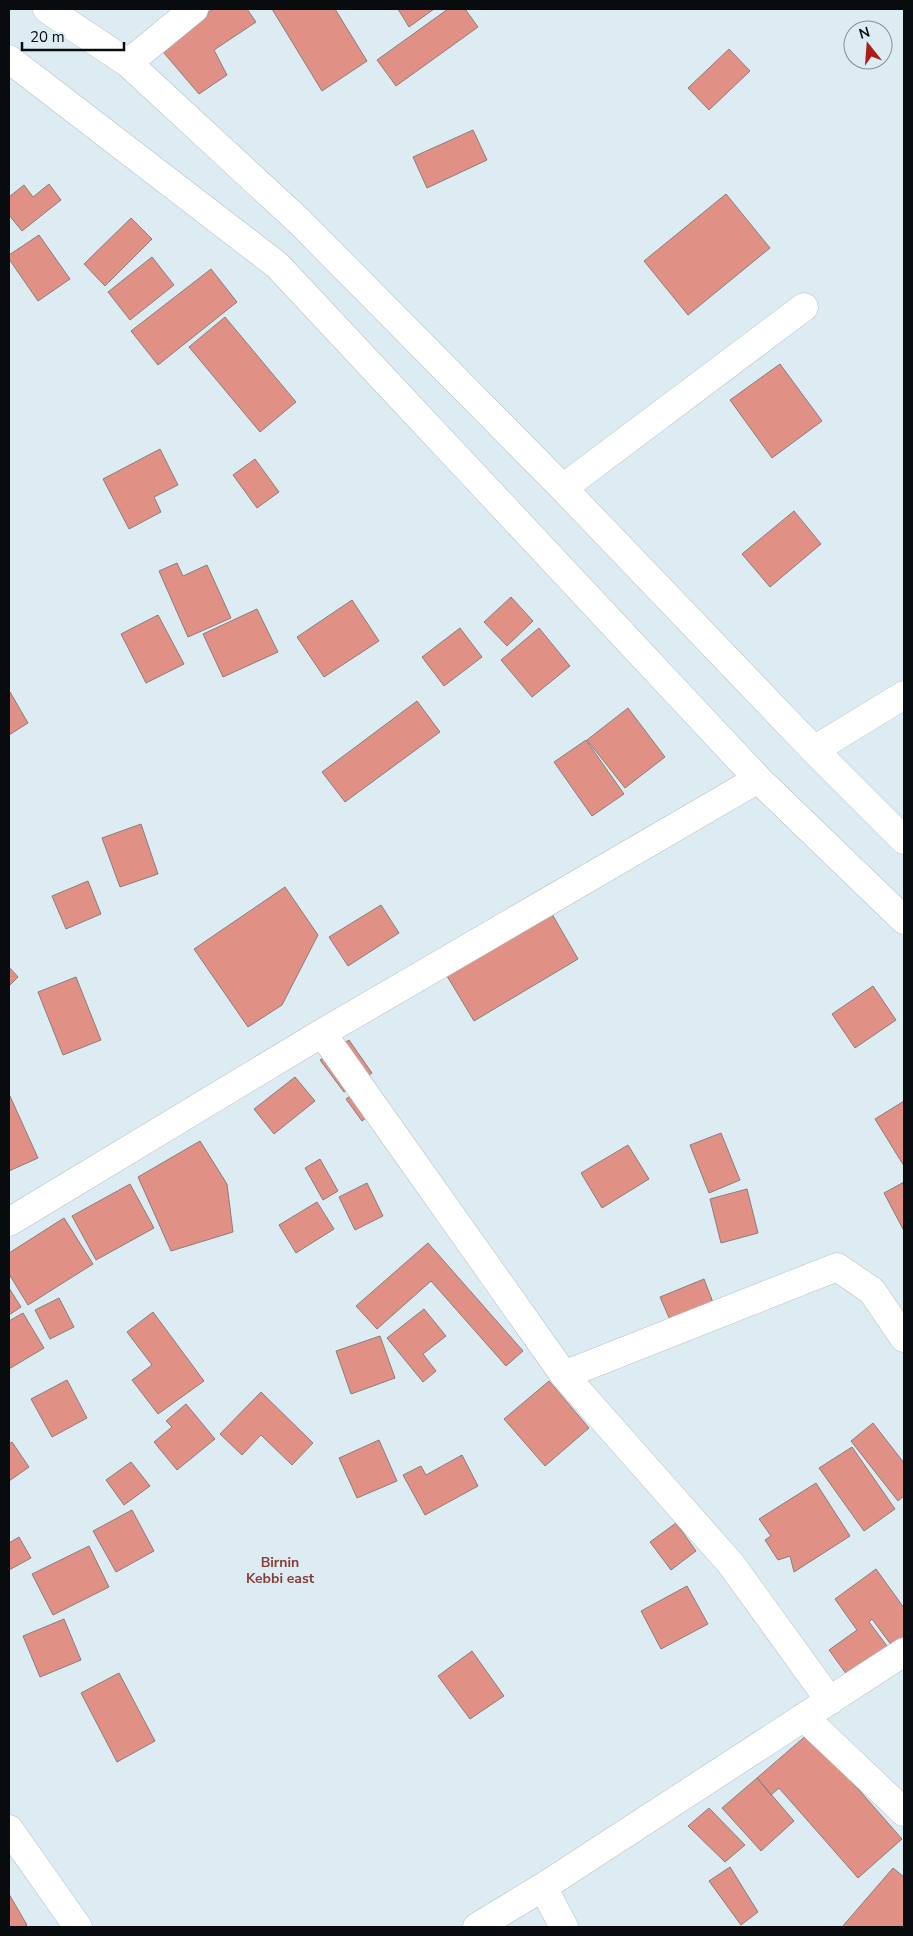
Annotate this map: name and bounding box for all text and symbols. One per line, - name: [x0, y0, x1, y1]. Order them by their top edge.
- scale bar: [22, 20, 125, 52]
- north arrow: [843, 20, 893, 70]
- text: N: [857, 22, 872, 44]
- text: 20 m: [30, 27, 65, 47]
- district label: Birnin Kebbi east: [246, 1553, 315, 1588]

